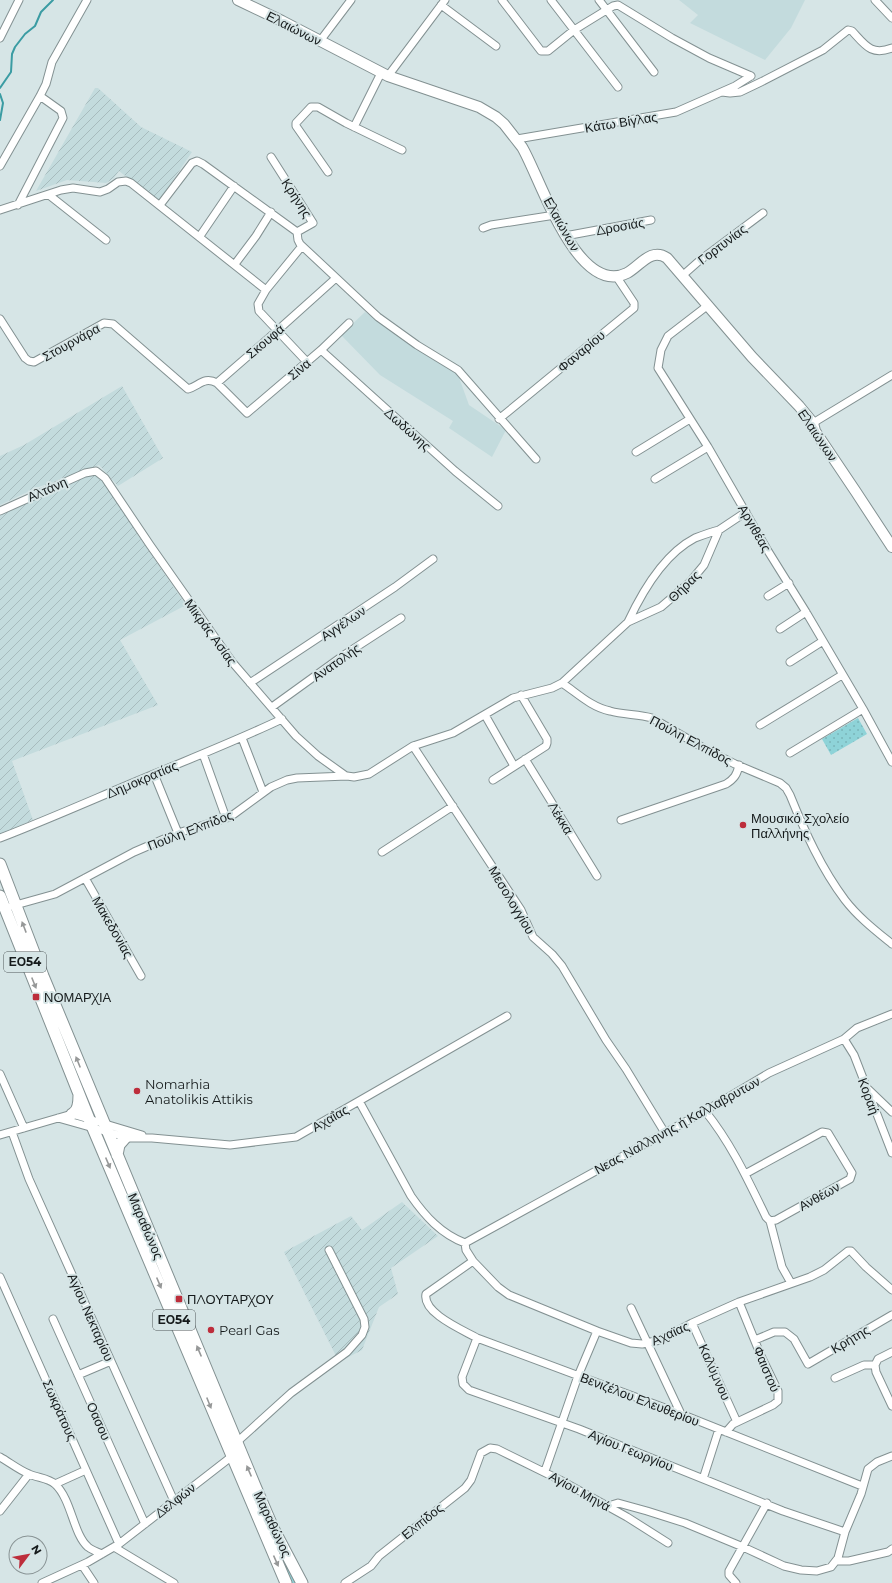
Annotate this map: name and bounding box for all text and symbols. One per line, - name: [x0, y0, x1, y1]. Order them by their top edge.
- street label: Ελαιώνων: [264, 7, 324, 49]
- street label: Κάτω Βίγλας: [583, 108, 659, 136]
- street label: Κρήνης: [279, 175, 315, 221]
- street label: Ελαιώνων: [541, 194, 583, 254]
- street label: Δροσιάς: [595, 214, 645, 238]
- street label: Γορτυνίας: [694, 220, 750, 268]
- street label: Στουρνάρα: [40, 319, 103, 364]
- street label: Σκουφά: [243, 320, 288, 361]
- street label: Φαναρίου: [554, 327, 608, 375]
- street label: Σίνα: [284, 355, 314, 383]
- street label: Δωδώνης: [382, 404, 434, 454]
- street label: Ελαιώνων: [795, 406, 841, 464]
- street label: Αλτάνη: [25, 473, 69, 505]
- street label: Αργιθέας: [735, 501, 775, 555]
- street label: Θήρας: [665, 567, 703, 605]
- street label: Μικράς Ασίας: [182, 596, 240, 668]
- street label: Αγγέλων: [317, 602, 369, 644]
- street label: Ανατολής: [309, 640, 363, 684]
- street label: Πούλη Ελπίδος: [647, 712, 735, 768]
- street label: Δημοκρατίας: [104, 757, 180, 801]
- street label: Λέκκα: [545, 799, 577, 838]
- street label: Πούλη Ελπίδος: [145, 806, 235, 854]
- place label: Μουσικό Σχολείο Παλλήνης: [751, 810, 849, 841]
- marker: Μουσικό Σχολείο Παλλήνης: [738, 820, 748, 830]
- street label: Μεσολογγίου: [485, 863, 539, 937]
- street label: Μακεδονίας: [89, 893, 137, 961]
- one-way arrow: [21, 921, 27, 933]
- road number: ΕΟ54: [4, 952, 46, 972]
- one-way arrow: [31, 978, 37, 990]
- place label: ΝΟΜΑΡΧΙΑ: [44, 989, 112, 1005]
- marker: ΝΟΜΑΡΧΙΑ: [31, 992, 41, 1002]
- one-way arrow: [75, 1055, 81, 1067]
- street label: Νεας Nαλληνης ή Καλλαβρυτων: [591, 1073, 763, 1177]
- street label: Κοραή: [855, 1075, 883, 1117]
- place label: Nomarhia Anatolikis Attikis: [145, 1076, 253, 1107]
- marker: Nomarhia Anatolikis Attikis: [132, 1086, 142, 1096]
- street label: Αχαΐας: [309, 1101, 351, 1135]
- one-way arrow: [106, 1158, 112, 1170]
- street label: Ανθέων: [796, 1178, 842, 1214]
- street label: Μαραθώνος: [125, 1190, 167, 1262]
- street label: Αγίου Νεκταρίου: [65, 1271, 117, 1363]
- one-way arrow: [156, 1278, 162, 1289]
- place label: ΠΛΟΥΤΑΡΧΟΥ: [187, 1291, 274, 1307]
- marker: ΠΛΟΥΤΑΡΧΟΥ: [174, 1294, 184, 1304]
- road number: ΕΟ54: [153, 1310, 195, 1330]
- street label: Αχαϊας: [649, 1318, 691, 1348]
- street label: Κρήτης: [828, 1321, 872, 1357]
- place label: Pearl Gas: [219, 1322, 280, 1338]
- marker: Pearl Gas: [206, 1325, 216, 1335]
- street label: Καλύμνου: [696, 1341, 734, 1403]
- one-way arrow: [195, 1344, 201, 1356]
- street label: Φαιστού: [750, 1344, 784, 1394]
- street label: Βενιζέλου Ελευθερίου: [578, 1369, 702, 1429]
- street label: Σωκράτους: [39, 1377, 81, 1443]
- one-way arrow: [206, 1397, 212, 1408]
- street label: Οασου: [84, 1399, 114, 1443]
- street label: Αγίου Γεωργίου: [586, 1426, 676, 1474]
- one-way arrow: [245, 1464, 251, 1476]
- street label: Αγίου Μηνά: [547, 1468, 614, 1515]
- street label: Δελφών: [151, 1479, 199, 1521]
- street label: Μαραθώνος: [251, 1489, 295, 1559]
- street label: Ελπίδος: [398, 1499, 446, 1543]
- north arrow: [8, 1535, 48, 1575]
- text: N: [28, 1542, 45, 1557]
- one-way arrow: [273, 1555, 279, 1566]

